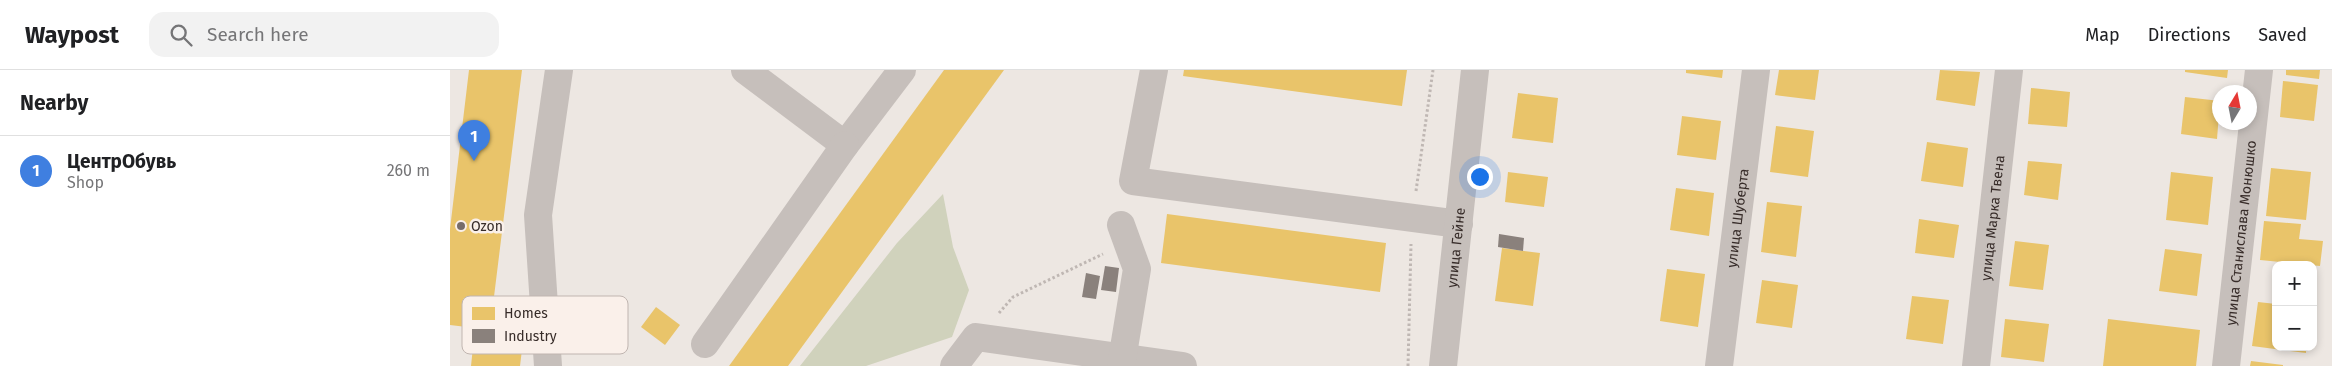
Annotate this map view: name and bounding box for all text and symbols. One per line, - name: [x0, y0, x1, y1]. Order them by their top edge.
- search box: [149, 12, 499, 57]
- text: Waypost: [25, 21, 119, 49]
- icon: search: [167, 21, 195, 49]
- text: Search here: [207, 23, 309, 46]
- text: Map: [2085, 24, 2120, 46]
- text: Directions: [2148, 24, 2230, 46]
- text: Saved: [2258, 24, 2307, 46]
- north arrow: [2212, 85, 2257, 130]
- text: Nearby: [20, 90, 88, 116]
- pin: 1: [458, 120, 490, 161]
- street label: улица Станислава Монюшко: [2222, 139, 2260, 326]
- text: ЦентрОбувь: [67, 150, 176, 173]
- street label: улица Марка Твена: [1977, 154, 2008, 282]
- text: 1: [32, 161, 40, 180]
- text: 260 m: [387, 161, 430, 180]
- your location: [1467, 164, 1493, 190]
- street label: улица Шуберта: [1723, 168, 1752, 269]
- text: Shop: [67, 173, 104, 192]
- street label: улица Гейне: [1443, 207, 1469, 289]
- place label: Ozon: [471, 218, 503, 235]
- marker: Ozon: [455, 220, 467, 232]
- map controls: [2272, 261, 2317, 351]
- button: +: [2272, 261, 2317, 306]
- legend: [462, 296, 628, 354]
- text: Homes: [504, 305, 548, 322]
- button: −: [2272, 306, 2317, 351]
- text: Industry: [504, 328, 557, 345]

